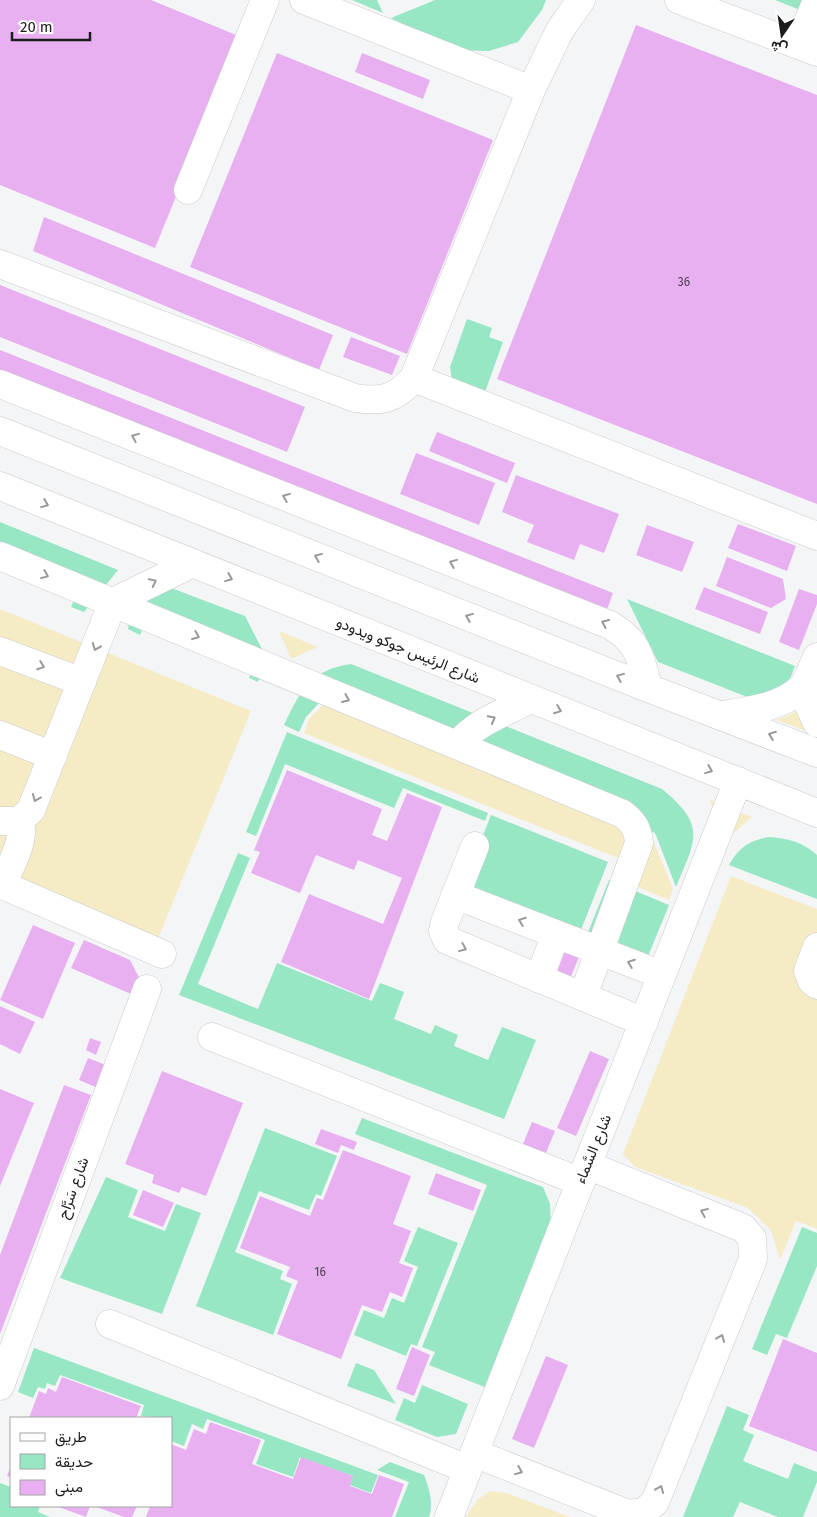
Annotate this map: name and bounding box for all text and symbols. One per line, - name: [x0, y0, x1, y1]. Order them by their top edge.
- scale bar: [12, 10, 90, 42]
- north arrow: [757, 10, 807, 60]
- text: 20 m: [20, 18, 53, 36]
- text: ش: [769, 37, 789, 57]
- house number: 36: [678, 275, 690, 289]
- one-way arrow: [131, 433, 140, 443]
- one-way arrow: [282, 493, 291, 503]
- one-way arrow: [40, 498, 49, 509]
- one-way arrow: [314, 553, 322, 563]
- one-way arrow: [450, 559, 458, 569]
- one-way arrow: [40, 568, 49, 579]
- one-way arrow: [224, 571, 233, 582]
- one-way arrow: [148, 578, 157, 589]
- street label: شارع الرئيس جوكو ويدودو: [333, 613, 483, 689]
- one-way arrow: [465, 613, 474, 623]
- one-way arrow: [601, 618, 609, 628]
- one-way arrow: [191, 630, 200, 640]
- one-way arrow: [91, 642, 102, 651]
- one-way arrow: [36, 660, 45, 671]
- one-way arrow: [616, 673, 625, 683]
- one-way arrow: [341, 692, 350, 703]
- one-way arrow: [553, 704, 562, 714]
- one-way arrow: [487, 715, 496, 725]
- one-way arrow: [768, 731, 776, 741]
- one-way arrow: [704, 763, 713, 774]
- one-way arrow: [32, 794, 42, 802]
- one-way arrow: [519, 917, 527, 927]
- one-way arrow: [459, 943, 467, 953]
- one-way arrow: [627, 959, 636, 969]
- street label: شارع السَّماء: [571, 1112, 617, 1187]
- street label: شارع سَرَّاح: [54, 1155, 94, 1222]
- one-way arrow: [700, 1208, 709, 1219]
- house number: 16: [314, 1265, 326, 1279]
- one-way arrow: [715, 1334, 726, 1343]
- legend: [10, 1417, 172, 1507]
- text: طريق: [55, 1428, 87, 1447]
- text: حديقة: [55, 1453, 93, 1471]
- one-way arrow: [514, 1465, 523, 1475]
- text: مبنى: [55, 1478, 83, 1497]
- one-way arrow: [654, 1485, 665, 1494]

